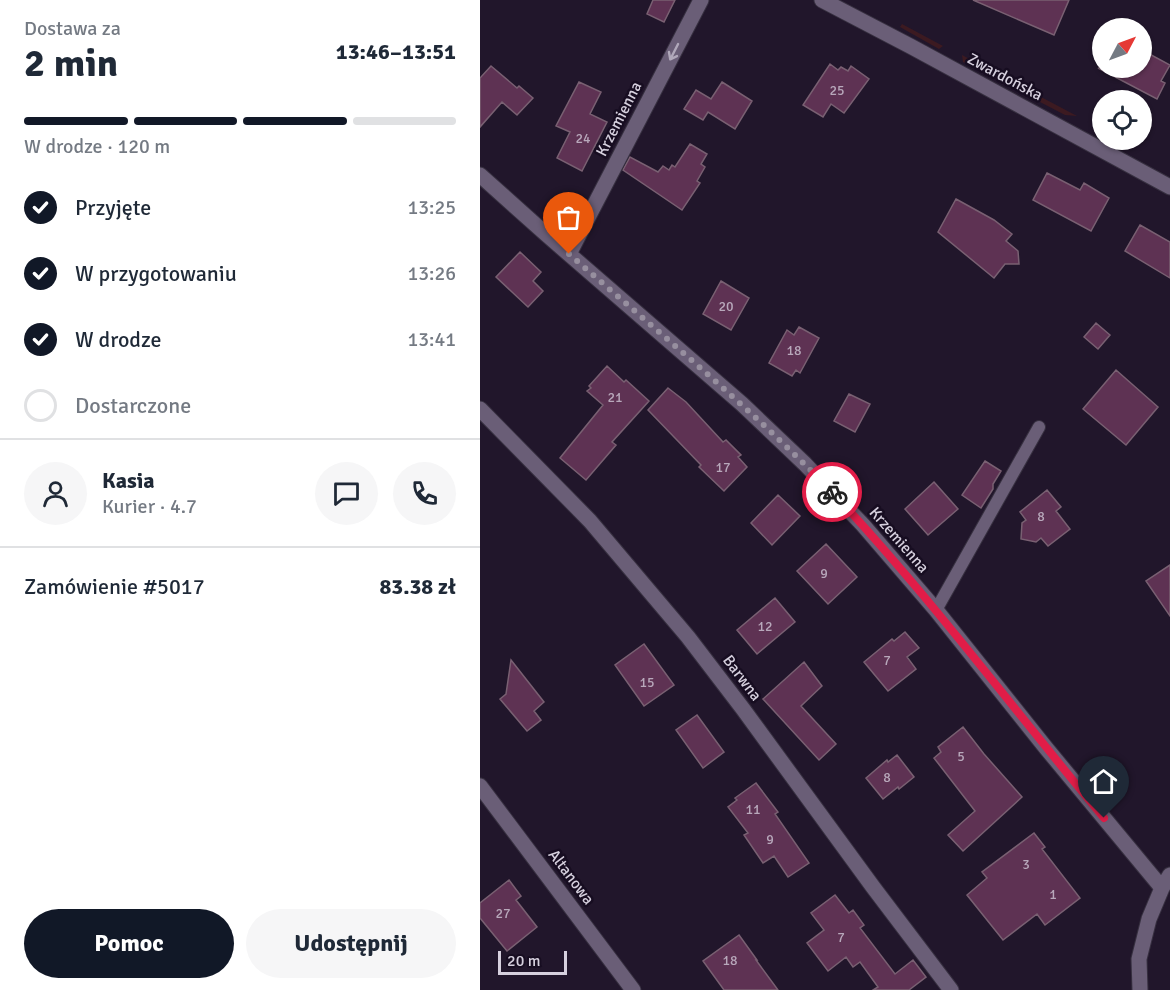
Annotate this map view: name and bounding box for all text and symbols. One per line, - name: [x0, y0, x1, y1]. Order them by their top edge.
- text: Dostawa za: [24, 16, 121, 41]
- north arrow: [1092, 18, 1152, 78]
- map controls: [1092, 18, 1152, 150]
- text: 13:46–13:51: [336, 38, 456, 65]
- text: 2 min: [24, 39, 118, 87]
- one-way arrow: [668, 43, 680, 61]
- street label: Zwardońska: [964, 49, 1046, 105]
- street label: Krzemienna: [592, 78, 646, 160]
- house number: 25: [829, 82, 845, 99]
- button: locate: [1092, 90, 1152, 150]
- house number: 24: [575, 130, 591, 147]
- text: W drodze · 120 m: [24, 134, 170, 159]
- icon: check: [24, 191, 57, 224]
- pin: [543, 192, 594, 254]
- text: Przyjęte: [75, 194, 151, 221]
- text: 13:25: [407, 195, 456, 220]
- icon: bag: [552, 201, 585, 234]
- icon: check: [24, 257, 57, 290]
- text: W przygotowaniu: [75, 260, 237, 287]
- text: 13:26: [407, 261, 456, 286]
- house number: 20: [718, 298, 734, 315]
- icon: check: [24, 323, 57, 356]
- text: W drodze: [75, 326, 162, 353]
- text: 13:41: [407, 327, 456, 352]
- house number: 18: [786, 342, 802, 359]
- house number: 21: [607, 389, 623, 406]
- text: Dostarczone: [75, 392, 191, 419]
- house number: 17: [715, 459, 731, 476]
- button: person: [24, 462, 87, 525]
- button: chat: [315, 462, 378, 525]
- button: phone: [393, 462, 456, 525]
- courier: [802, 462, 862, 522]
- text: Kasia: [102, 467, 155, 494]
- icon: bike: [816, 476, 849, 509]
- text: Kurier · 4.7: [102, 494, 197, 519]
- street label: Krzemienna: [865, 503, 933, 577]
- house number: 8: [1037, 508, 1045, 525]
- house number: 9: [820, 565, 828, 582]
- text: Zamówienie #5017: [24, 573, 205, 600]
- text: 83.38 zł: [379, 573, 456, 600]
- house number: 12: [757, 618, 773, 635]
- street label: Barwna: [718, 651, 766, 705]
- house number: 7: [883, 652, 891, 669]
- house number: 15: [639, 674, 655, 691]
- house number: 5: [957, 748, 965, 765]
- pin: [1078, 756, 1129, 818]
- icon: home: [1087, 765, 1120, 798]
- house number: 8: [883, 769, 891, 786]
- house number: 11: [745, 801, 761, 818]
- house number: 9: [766, 831, 774, 848]
- street label: Altanowa: [544, 845, 598, 909]
- house number: 3: [1022, 856, 1030, 873]
- house number: 1: [1049, 886, 1057, 903]
- house number: 27: [495, 905, 511, 922]
- button: Pomoc: [24, 909, 234, 978]
- button: Udostępnij: [246, 909, 456, 978]
- house number: 7: [837, 929, 845, 946]
- scale bar: [498, 948, 567, 976]
- text: 20 m: [507, 951, 541, 971]
- house number: 18: [722, 952, 738, 969]

